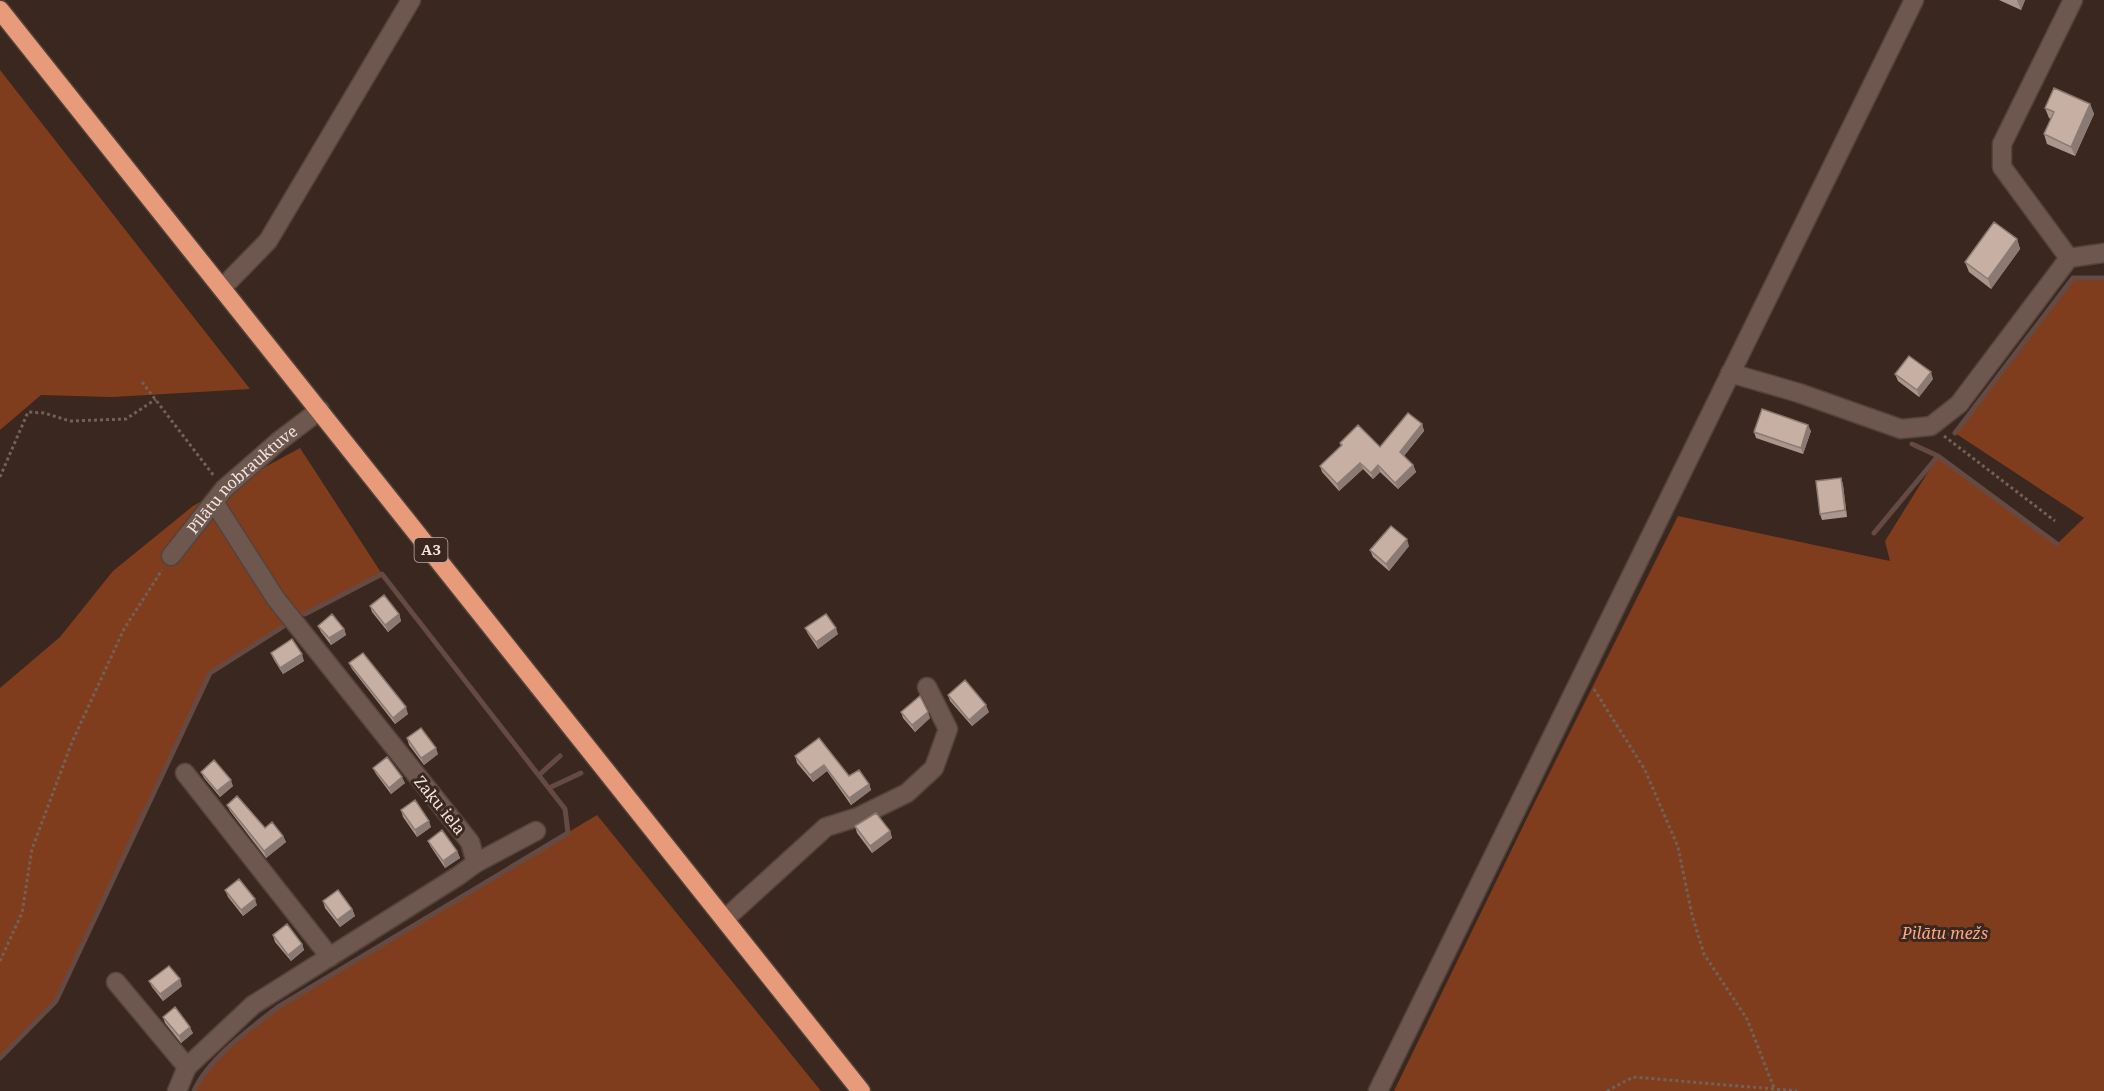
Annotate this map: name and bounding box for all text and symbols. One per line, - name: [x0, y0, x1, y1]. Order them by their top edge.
- street label: Pīlātu nobrauktuve: [182, 420, 302, 538]
- road number: A3: [414, 538, 448, 562]
- street label: Zaķu iela: [409, 771, 471, 839]
- park label: Pilātu mežs: [1901, 922, 1988, 944]

